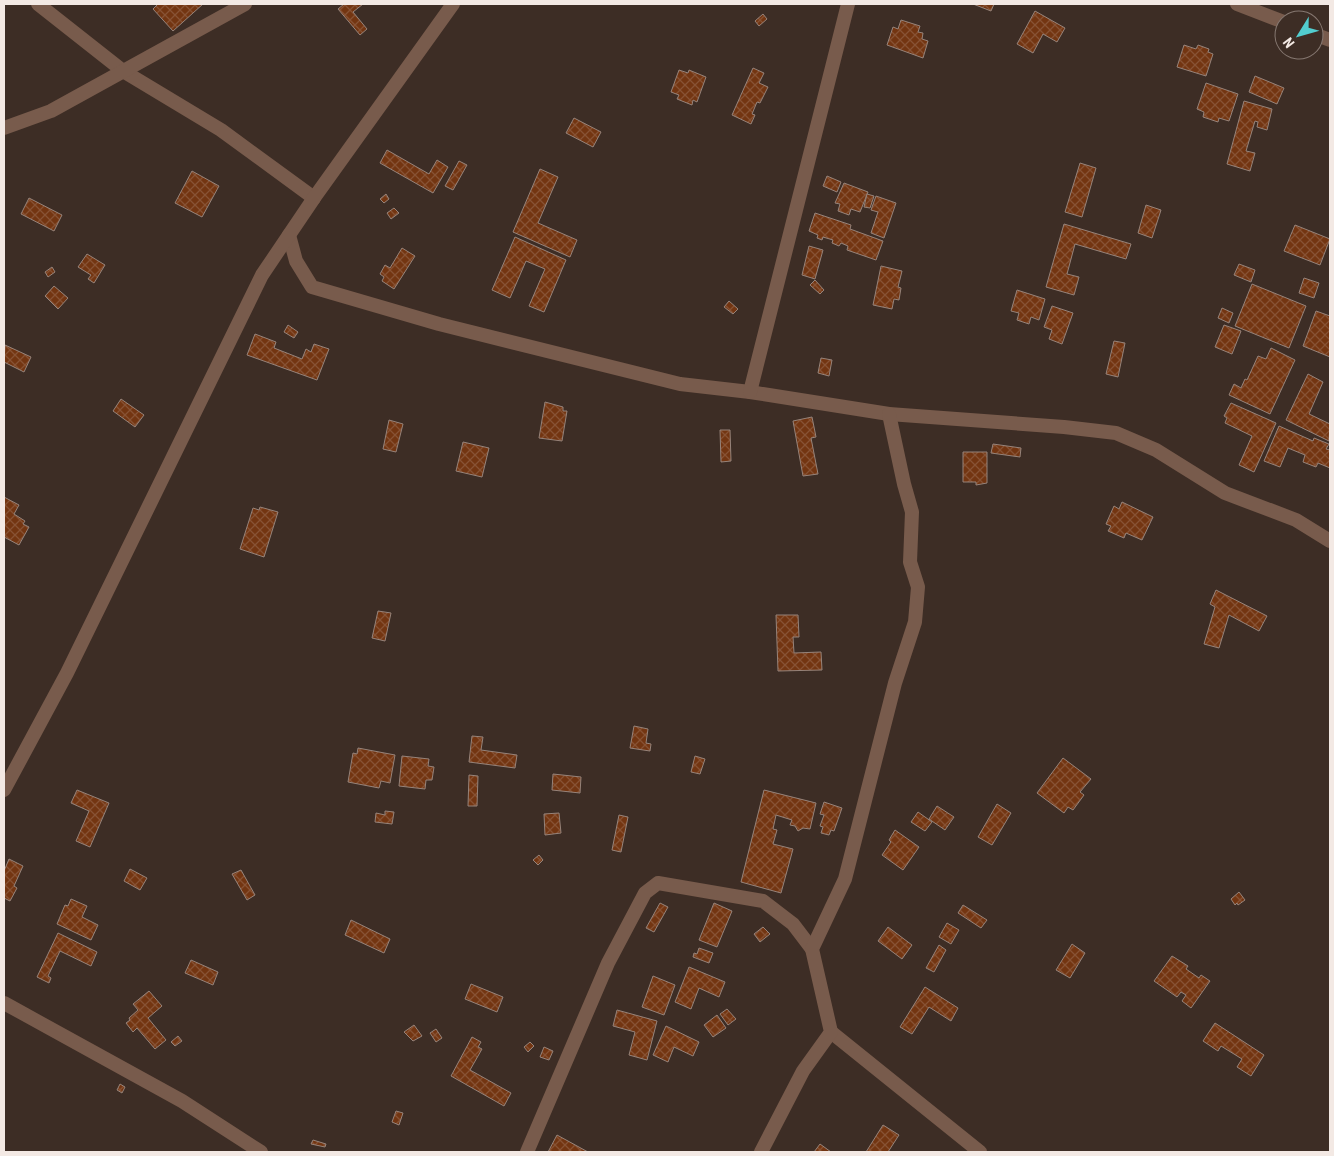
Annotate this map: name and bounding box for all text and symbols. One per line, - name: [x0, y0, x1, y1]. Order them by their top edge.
- north arrow: [1274, 10, 1324, 60]
- text: N: [1280, 35, 1298, 51]

